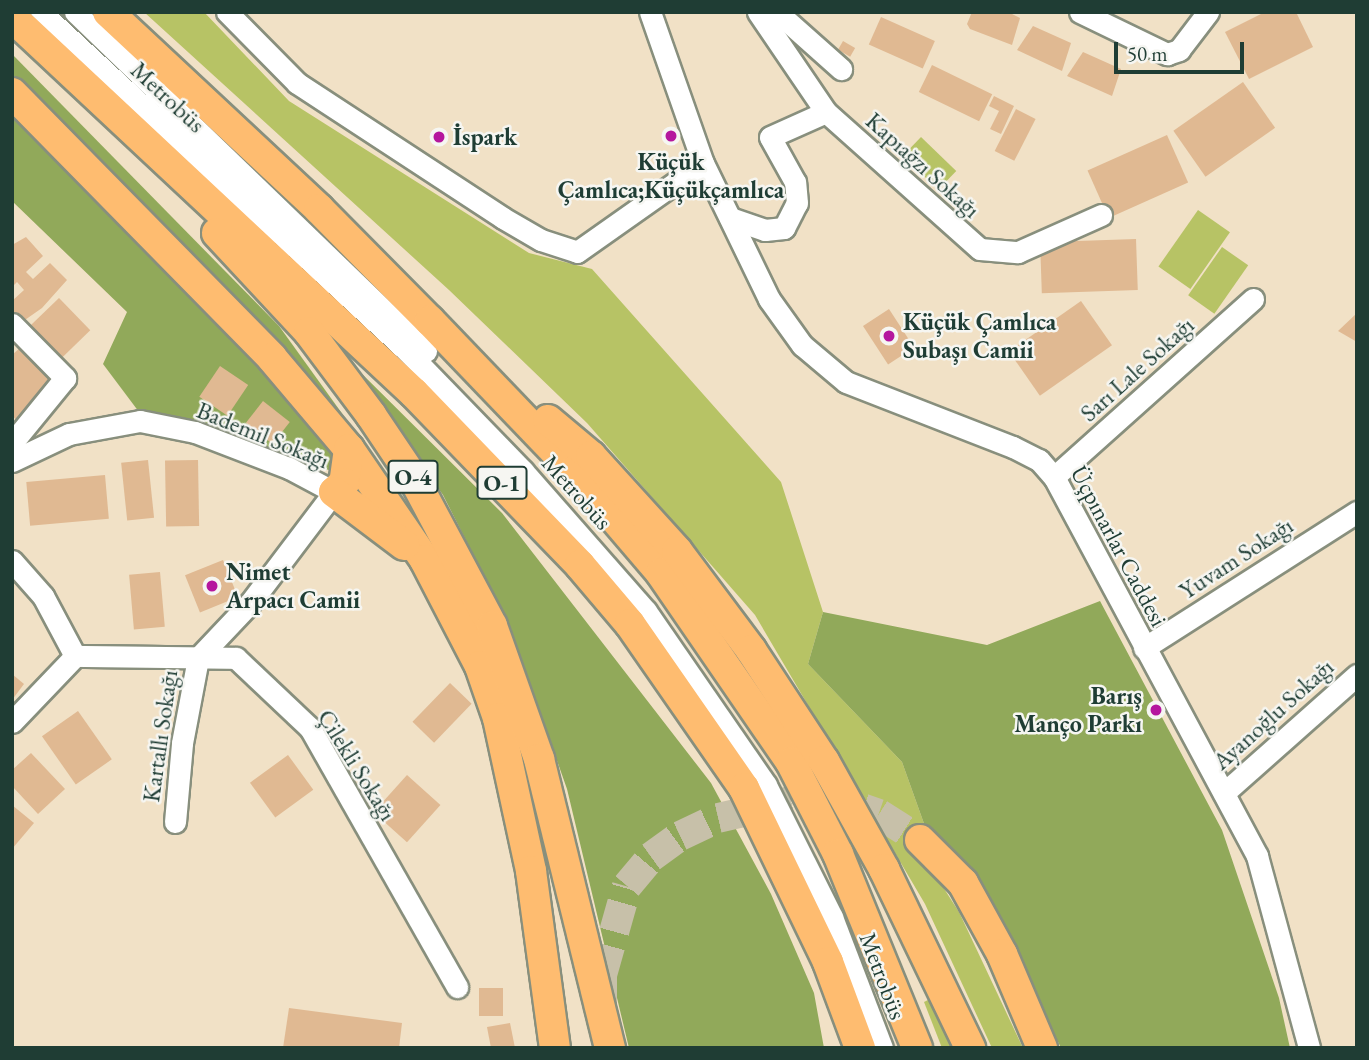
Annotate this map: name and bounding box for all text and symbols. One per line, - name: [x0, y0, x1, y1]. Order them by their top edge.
- scale bar: [1117, 28, 1246, 72]
- text: 50 m: [1127, 40, 1168, 67]
- street label: Metrobüs: [125, 56, 211, 138]
- street label: Kapıağzı Sokağı: [860, 106, 986, 224]
- place label: İspark: [453, 123, 517, 151]
- marker: Küçük Çamlıca;Küçükçamlıca: [663, 128, 679, 144]
- marker: İspark: [431, 129, 447, 145]
- place label: Küçük Çamlıca;Küçükçamlıca: [558, 148, 784, 204]
- place label: Küçük Çamlıca Subaşı Camii: [903, 308, 1056, 364]
- street label: Sarı Lale Sokağı: [1074, 311, 1200, 427]
- marker: Küçük Çamlıca Subaşı Camii: [881, 328, 897, 344]
- street label: Bademil Sokağı: [193, 395, 333, 475]
- street label: Metrobüs: [536, 449, 618, 535]
- road number: O-4: [387, 457, 439, 496]
- street label: Üçpınarlar Caddesi: [1065, 461, 1173, 631]
- road number: O-1: [476, 463, 528, 503]
- street label: Yuvam Sokağı: [1174, 511, 1298, 605]
- place label: Nimet Arpacı Camii: [226, 558, 360, 614]
- marker: Nimet Arpacı Camii: [204, 578, 220, 594]
- street label: Ayanoğlu Sokağı: [1207, 652, 1339, 776]
- street label: Kartallı Sokağı: [136, 668, 184, 804]
- place label: Barış Manço Parkı: [1014, 682, 1142, 738]
- marker: Barış Manço Parkı: [1148, 702, 1164, 718]
- street label: Çilekli Sokağı: [312, 704, 402, 826]
- street label: Metrobüs: [853, 929, 913, 1023]

